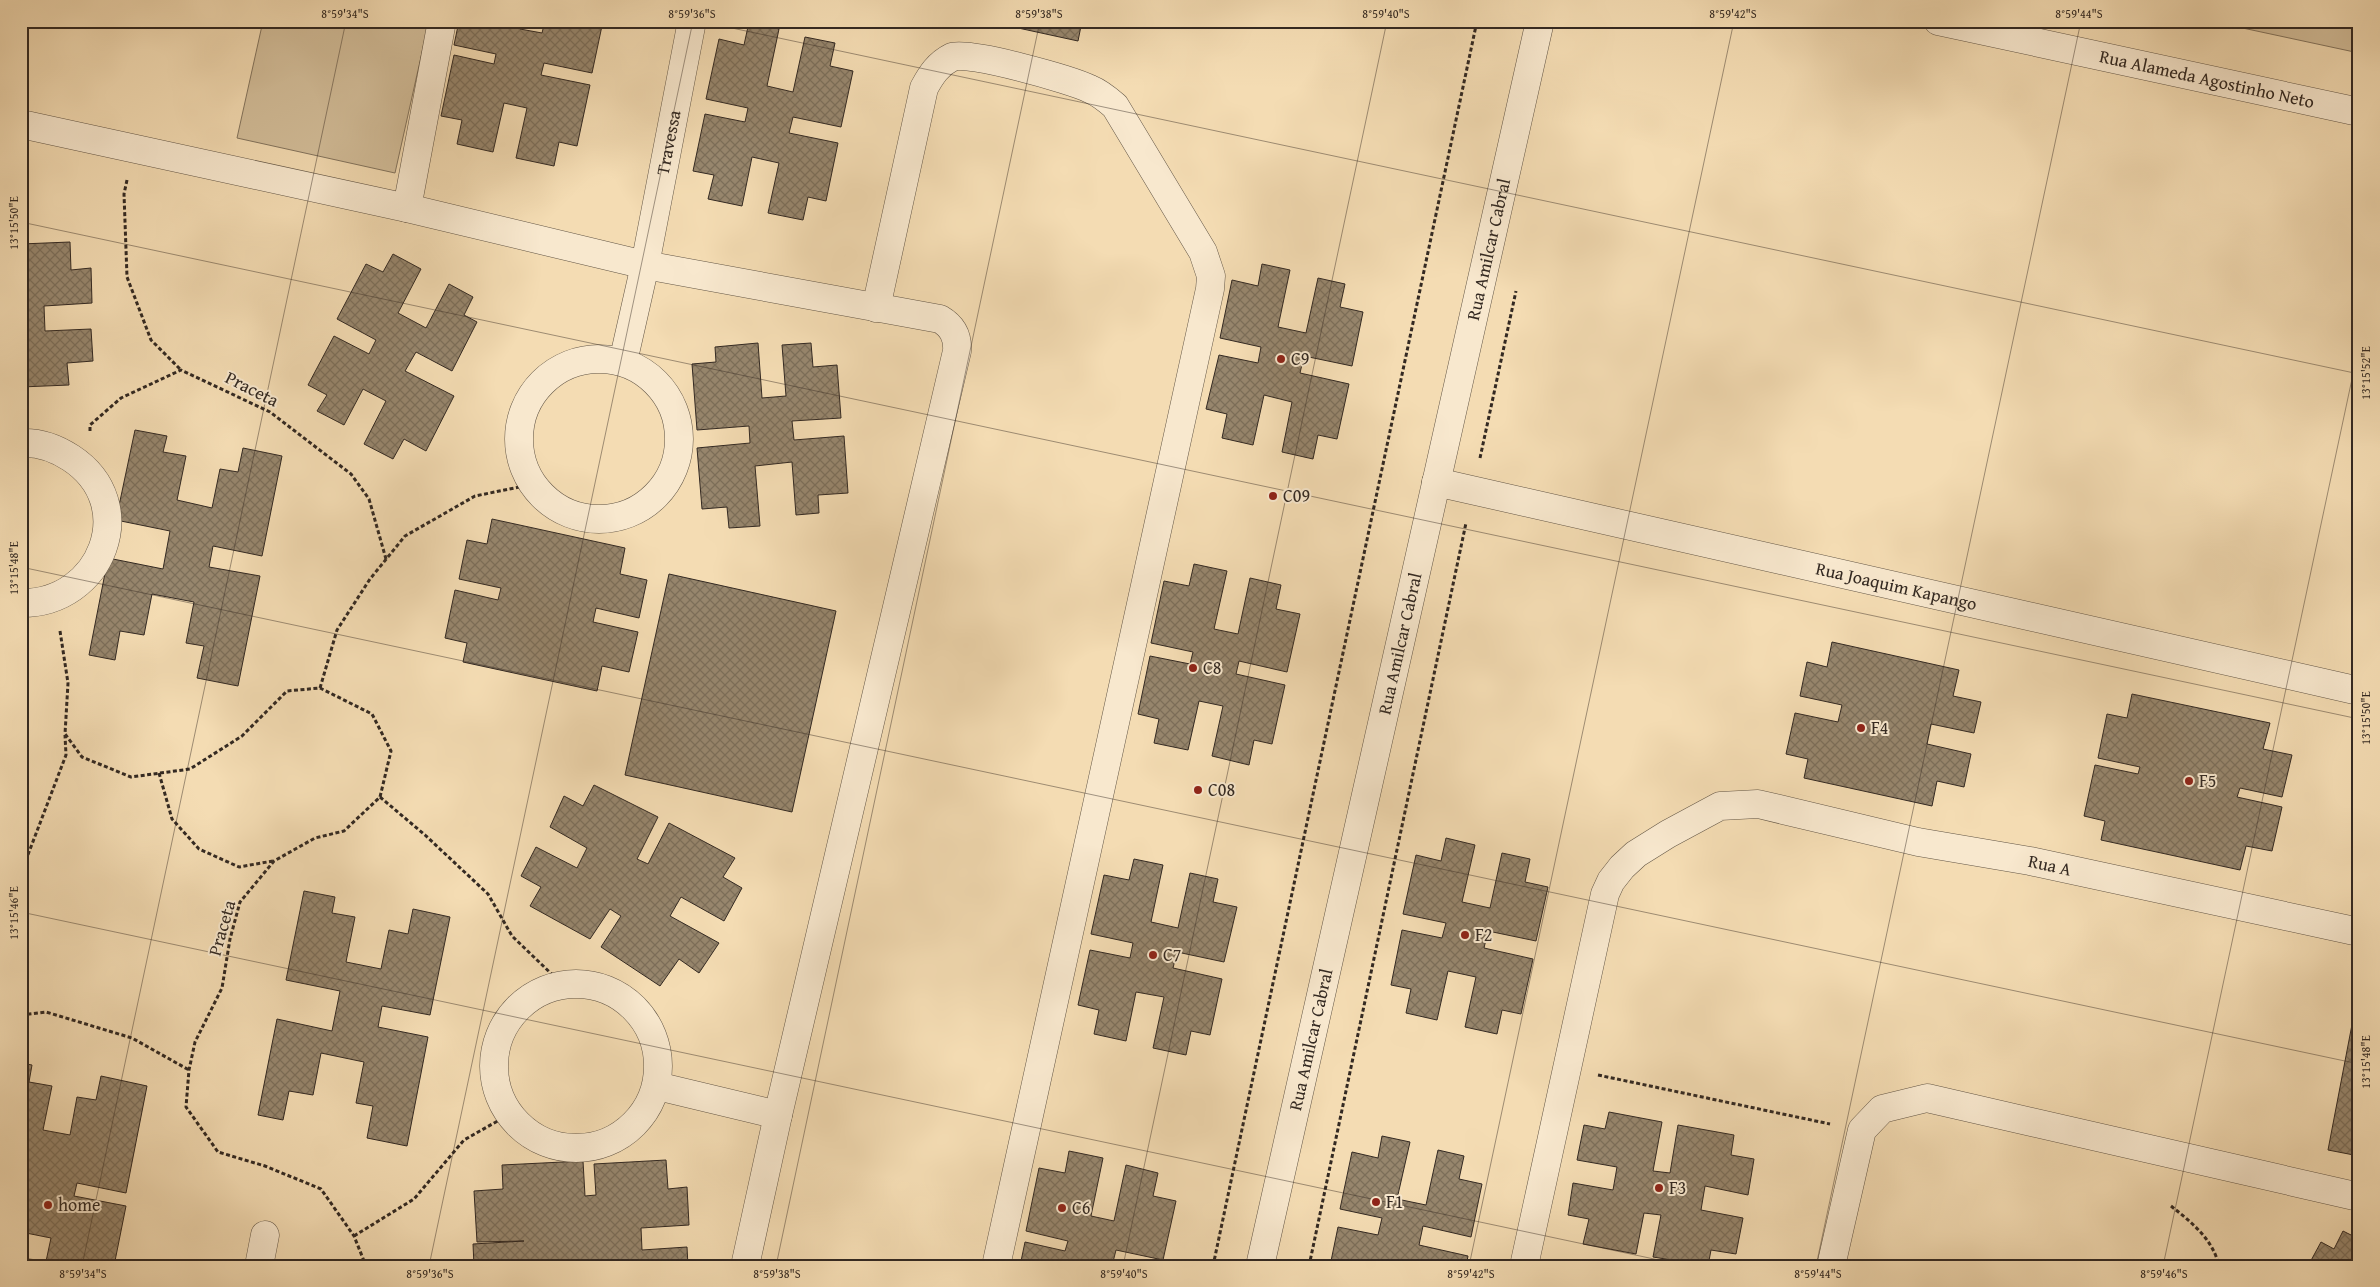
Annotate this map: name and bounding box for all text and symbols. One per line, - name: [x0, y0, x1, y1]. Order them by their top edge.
- text: 8°59'34"S: [321, 5, 369, 22]
- text: 8°59'36"S: [668, 5, 716, 22]
- text: 8°59'38"S: [1015, 5, 1063, 22]
- text: 8°59'40"S: [1362, 5, 1410, 22]
- text: 8°59'42"S: [1709, 5, 1757, 22]
- text: 8°59'44"S: [2055, 5, 2103, 22]
- street label: Rua Alameda Agostinho Neto: [2097, 42, 2317, 115]
- street label: Travessa: [649, 107, 688, 177]
- street label: Rua Amilcar Cabral: [1459, 176, 1517, 323]
- text: 13°15'50"E: [5, 196, 22, 250]
- place label: C9: [1291, 345, 1309, 372]
- text: 13°15'52"E: [2357, 346, 2374, 400]
- marker: C9: [1275, 353, 1287, 365]
- street label: Praceta: [221, 364, 284, 414]
- place label: C09: [1283, 482, 1310, 509]
- marker: C09: [1267, 490, 1279, 502]
- text: 13°15'48"E: [5, 541, 22, 595]
- street label: Rua Joaquim Kapango: [1813, 554, 1980, 617]
- street label: Rua Amilcar Cabral: [1370, 570, 1429, 717]
- place label: C8: [1203, 654, 1221, 681]
- marker: C8: [1187, 662, 1199, 674]
- text: 13°15'50"E: [2357, 691, 2374, 745]
- place label: F4: [1871, 714, 1888, 741]
- marker: F4: [1855, 722, 1867, 734]
- place label: F5: [2199, 767, 2216, 794]
- marker: F5: [2183, 775, 2195, 787]
- place label: C08: [1208, 776, 1235, 803]
- marker: C08: [1192, 784, 1204, 796]
- street label: Rua A: [2026, 847, 2074, 883]
- text: 13°15'46"E: [5, 886, 22, 940]
- street label: Praceta: [201, 896, 242, 959]
- place label: F2: [1475, 921, 1492, 948]
- marker: F2: [1459, 929, 1471, 941]
- place label: C7: [1163, 941, 1181, 968]
- marker: C7: [1147, 949, 1159, 961]
- street label: Rua Amilcar Cabral: [1281, 966, 1339, 1113]
- text: 13°15'48"E: [2357, 1035, 2374, 1089]
- place label: F3: [1669, 1174, 1686, 1201]
- marker: F3: [1653, 1182, 1665, 1194]
- place label: F1: [1386, 1188, 1403, 1215]
- place label: home: [58, 1191, 100, 1218]
- place label: C6: [1072, 1194, 1090, 1221]
- marker: F1: [1370, 1196, 1382, 1208]
- marker: home: [42, 1199, 54, 1211]
- marker: C6: [1056, 1202, 1068, 1214]
- text: 8°59'34"S: [59, 1265, 107, 1282]
- text: 8°59'36"S: [406, 1265, 454, 1282]
- text: 8°59'38"S: [753, 1265, 801, 1282]
- text: 8°59'40"S: [1100, 1265, 1148, 1282]
- text: 8°59'42"S: [1447, 1265, 1495, 1282]
- text: 8°59'44"S: [1794, 1265, 1842, 1282]
- text: 8°59'46"S: [2140, 1265, 2188, 1282]

